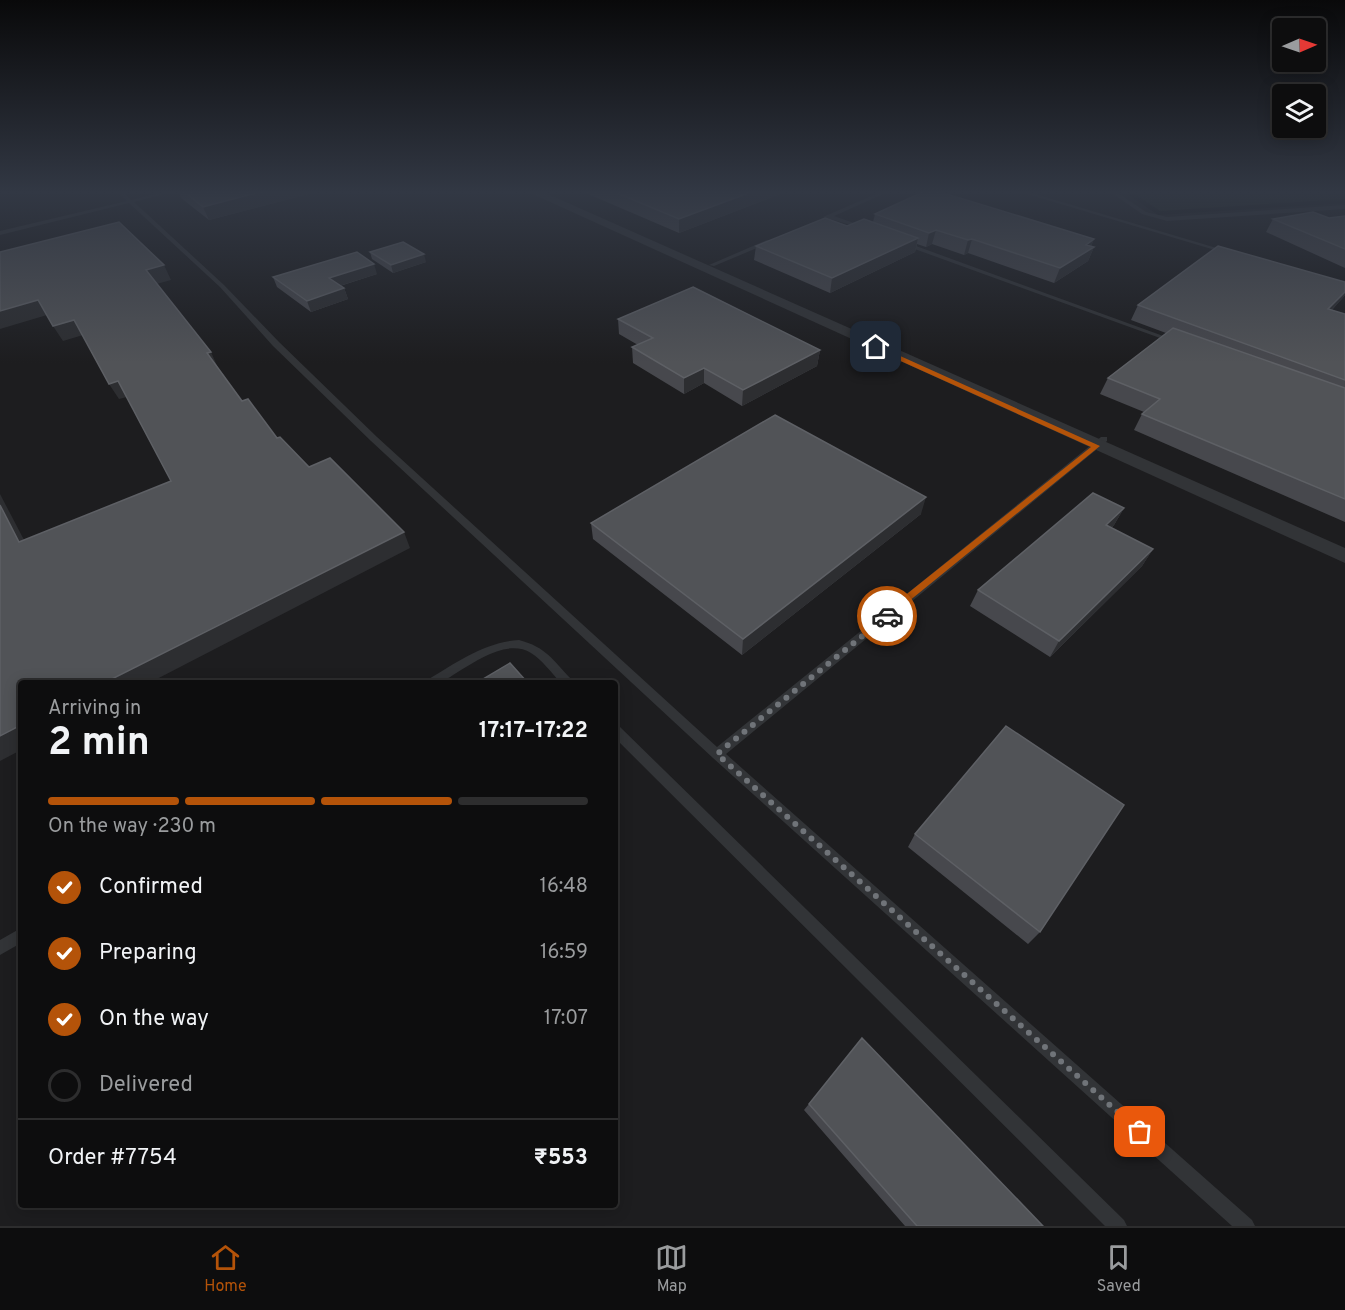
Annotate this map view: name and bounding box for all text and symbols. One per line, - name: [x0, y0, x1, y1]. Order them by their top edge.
- north arrow: [1272, 18, 1326, 72]
- map controls: [1272, 18, 1326, 138]
- button: layers: [1272, 84, 1326, 138]
- pin: [850, 321, 901, 372]
- icon: home: [859, 330, 892, 363]
- courier: [857, 586, 917, 646]
- icon: car: [871, 600, 904, 633]
- text: Arriving in: [48, 696, 141, 722]
- text: 17:17–17:22: [479, 718, 588, 745]
- text: 2 min: [48, 720, 150, 769]
- text: On the way · 230 m: [48, 814, 216, 840]
- icon: check: [48, 871, 81, 904]
- text: Confirmed: [99, 874, 203, 901]
- text: 16:48: [539, 874, 588, 900]
- icon: check: [48, 937, 81, 970]
- text: Preparing: [99, 940, 197, 967]
- text: 16:59: [540, 940, 588, 966]
- icon: check: [48, 1003, 81, 1036]
- text: On the way: [99, 1006, 209, 1033]
- text: 17:07: [544, 1006, 588, 1032]
- text: Delivered: [99, 1072, 193, 1099]
- pin: [1114, 1106, 1165, 1157]
- icon: bag: [1123, 1115, 1156, 1148]
- text: Order #7754: [48, 1145, 177, 1172]
- text: ₹553: [533, 1145, 588, 1172]
- tab: Home: [204, 1241, 247, 1297]
- tab: Map: [655, 1241, 688, 1297]
- tab: Saved: [1097, 1241, 1141, 1297]

